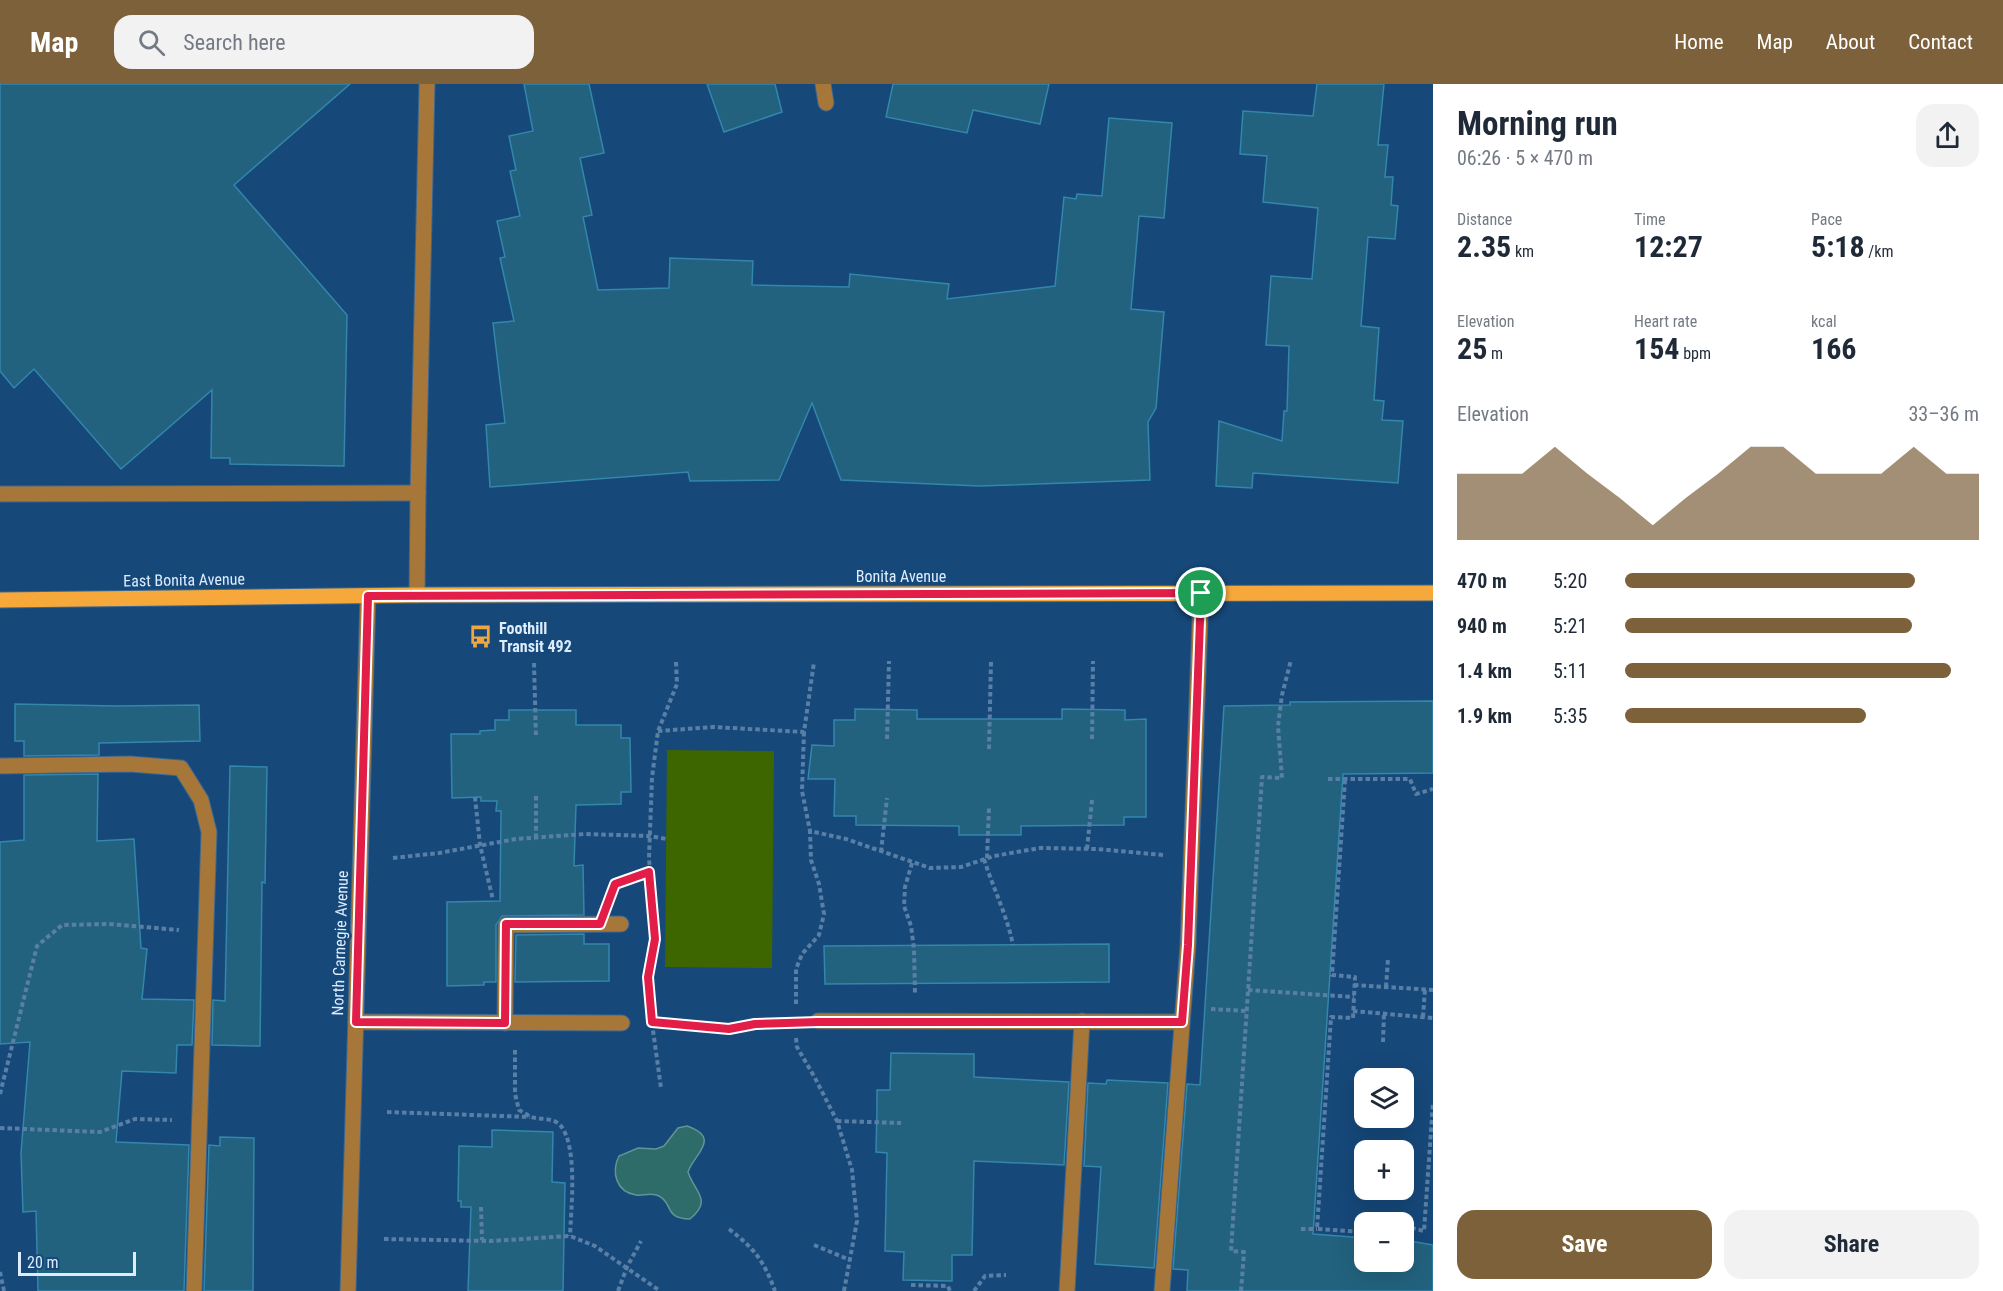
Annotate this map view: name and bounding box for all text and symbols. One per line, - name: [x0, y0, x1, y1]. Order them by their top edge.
- search box: [114, 15, 534, 69]
- text: Map: [30, 26, 78, 59]
- icon: search: [135, 26, 168, 59]
- text: Search here: [183, 30, 286, 55]
- text: Home: [1674, 30, 1724, 54]
- text: Map: [1757, 30, 1793, 54]
- text: About: [1826, 30, 1875, 54]
- text: Contact: [1908, 30, 1973, 54]
- text: Morning run: [1457, 104, 1618, 143]
- button: share: [1916, 104, 1979, 167]
- text: 06:26 · 5 × 470 m: [1457, 146, 1593, 170]
- text: Distance: [1457, 210, 1512, 229]
- text: Time: [1634, 210, 1666, 229]
- text: Pace: [1811, 210, 1842, 229]
- text: 2.35: [1457, 229, 1511, 264]
- text: 12:27: [1634, 229, 1703, 264]
- text: 5:18: [1811, 229, 1865, 264]
- text: km: [1511, 242, 1534, 261]
- text: /km: [1865, 242, 1894, 261]
- text: Elevation: [1457, 312, 1515, 331]
- text: Heart rate: [1634, 312, 1697, 331]
- text: kcal: [1811, 312, 1837, 331]
- text: 25: [1457, 331, 1487, 366]
- text: 154: [1634, 331, 1679, 366]
- text: 166: [1811, 331, 1856, 366]
- text: m: [1487, 344, 1503, 363]
- text: bpm: [1679, 344, 1711, 363]
- text: Elevation: [1457, 402, 1529, 426]
- text: 33–36 m: [1908, 402, 1979, 426]
- street label: Bonita Avenue: [856, 567, 946, 586]
- pin: [1175, 567, 1226, 618]
- street label: East Bonita Avenue: [123, 569, 245, 591]
- text: 470 m: [1457, 569, 1507, 593]
- text: 5:20: [1553, 569, 1587, 593]
- icon: arrive: [1184, 576, 1217, 609]
- text: 940 m: [1457, 614, 1507, 638]
- text: 5:21: [1553, 614, 1587, 638]
- place label: Foothill Transit 492: [499, 619, 572, 656]
- bus stop icon: Foothill Transit 492: [468, 624, 494, 650]
- text: 1.4 km: [1457, 659, 1512, 683]
- text: 5:11: [1553, 659, 1587, 683]
- text: 1.9 km: [1457, 704, 1512, 728]
- text: 5:35: [1553, 704, 1587, 728]
- street label: North Carnegie Avenue: [328, 870, 352, 1016]
- map controls: [1354, 1068, 1414, 1272]
- button: layers: [1354, 1068, 1414, 1128]
- button: +: [1354, 1140, 1414, 1200]
- button: Save: [1457, 1210, 1712, 1279]
- button: Share: [1724, 1210, 1979, 1279]
- button: −: [1354, 1212, 1414, 1272]
- scale bar: [18, 1249, 136, 1276]
- text: 20 m: [27, 1253, 59, 1272]

